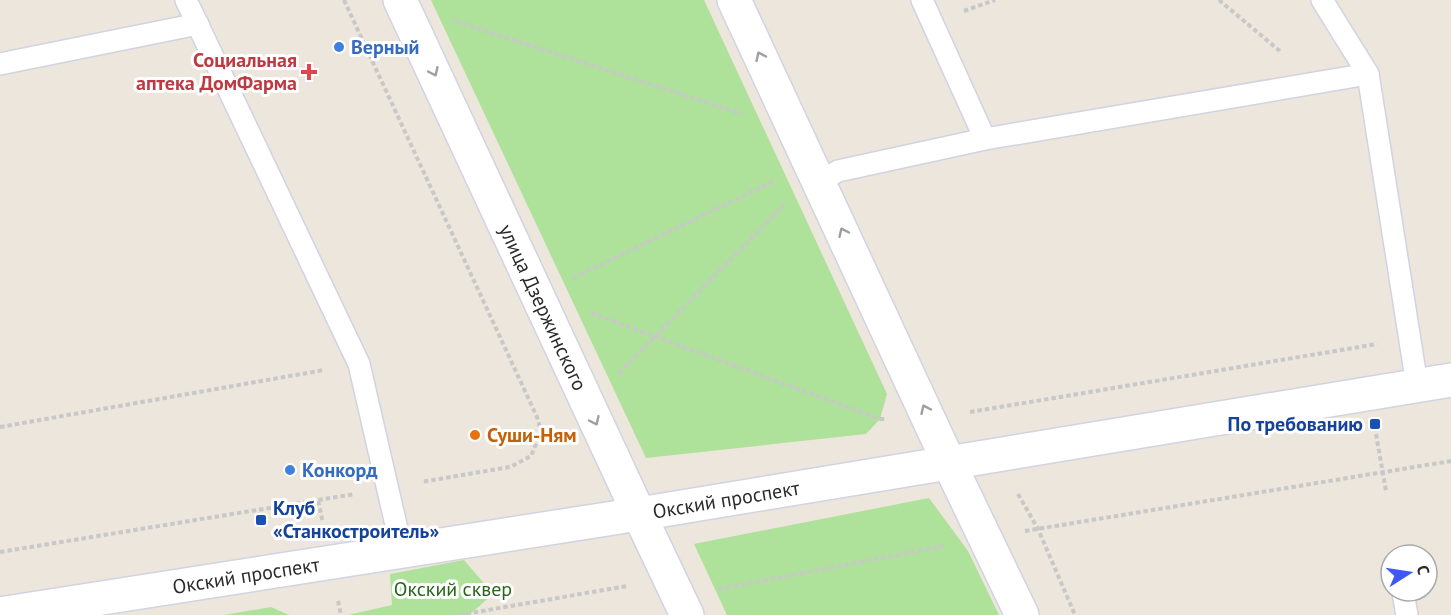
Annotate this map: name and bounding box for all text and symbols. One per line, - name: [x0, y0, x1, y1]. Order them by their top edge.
- place label: Верный: [351, 34, 419, 60]
- marker: Верный: [332, 40, 346, 54]
- place label: Социальная аптека ДомФарма: [136, 47, 297, 96]
- one-way arrow: [755, 52, 767, 63]
- marker: Социальная аптека ДомФарма: [302, 65, 316, 79]
- one-way arrow: [426, 66, 438, 77]
- street label: улица Дзержинского: [493, 220, 593, 395]
- one-way arrow: [838, 228, 850, 239]
- one-way arrow: [920, 405, 932, 416]
- place label: По требованию: [1228, 411, 1363, 437]
- one-way arrow: [588, 414, 600, 425]
- marker: По требованию: [1368, 417, 1382, 431]
- place label: Суши-Ням: [487, 422, 577, 448]
- marker: Суши-Ням: [468, 428, 482, 442]
- place label: Конкорд: [302, 457, 378, 483]
- marker: Конкорд: [283, 463, 297, 477]
- street label: Окский проспект: [651, 475, 801, 525]
- place label: Клуб «Станкостроитель»: [273, 495, 439, 544]
- marker: Клуб «Станкостроитель»: [254, 513, 268, 527]
- north arrow: [1379, 543, 1439, 603]
- street label: Окский проспект: [171, 551, 321, 600]
- text: С: [1413, 563, 1434, 576]
- park label: Окский сквер: [394, 576, 512, 602]

